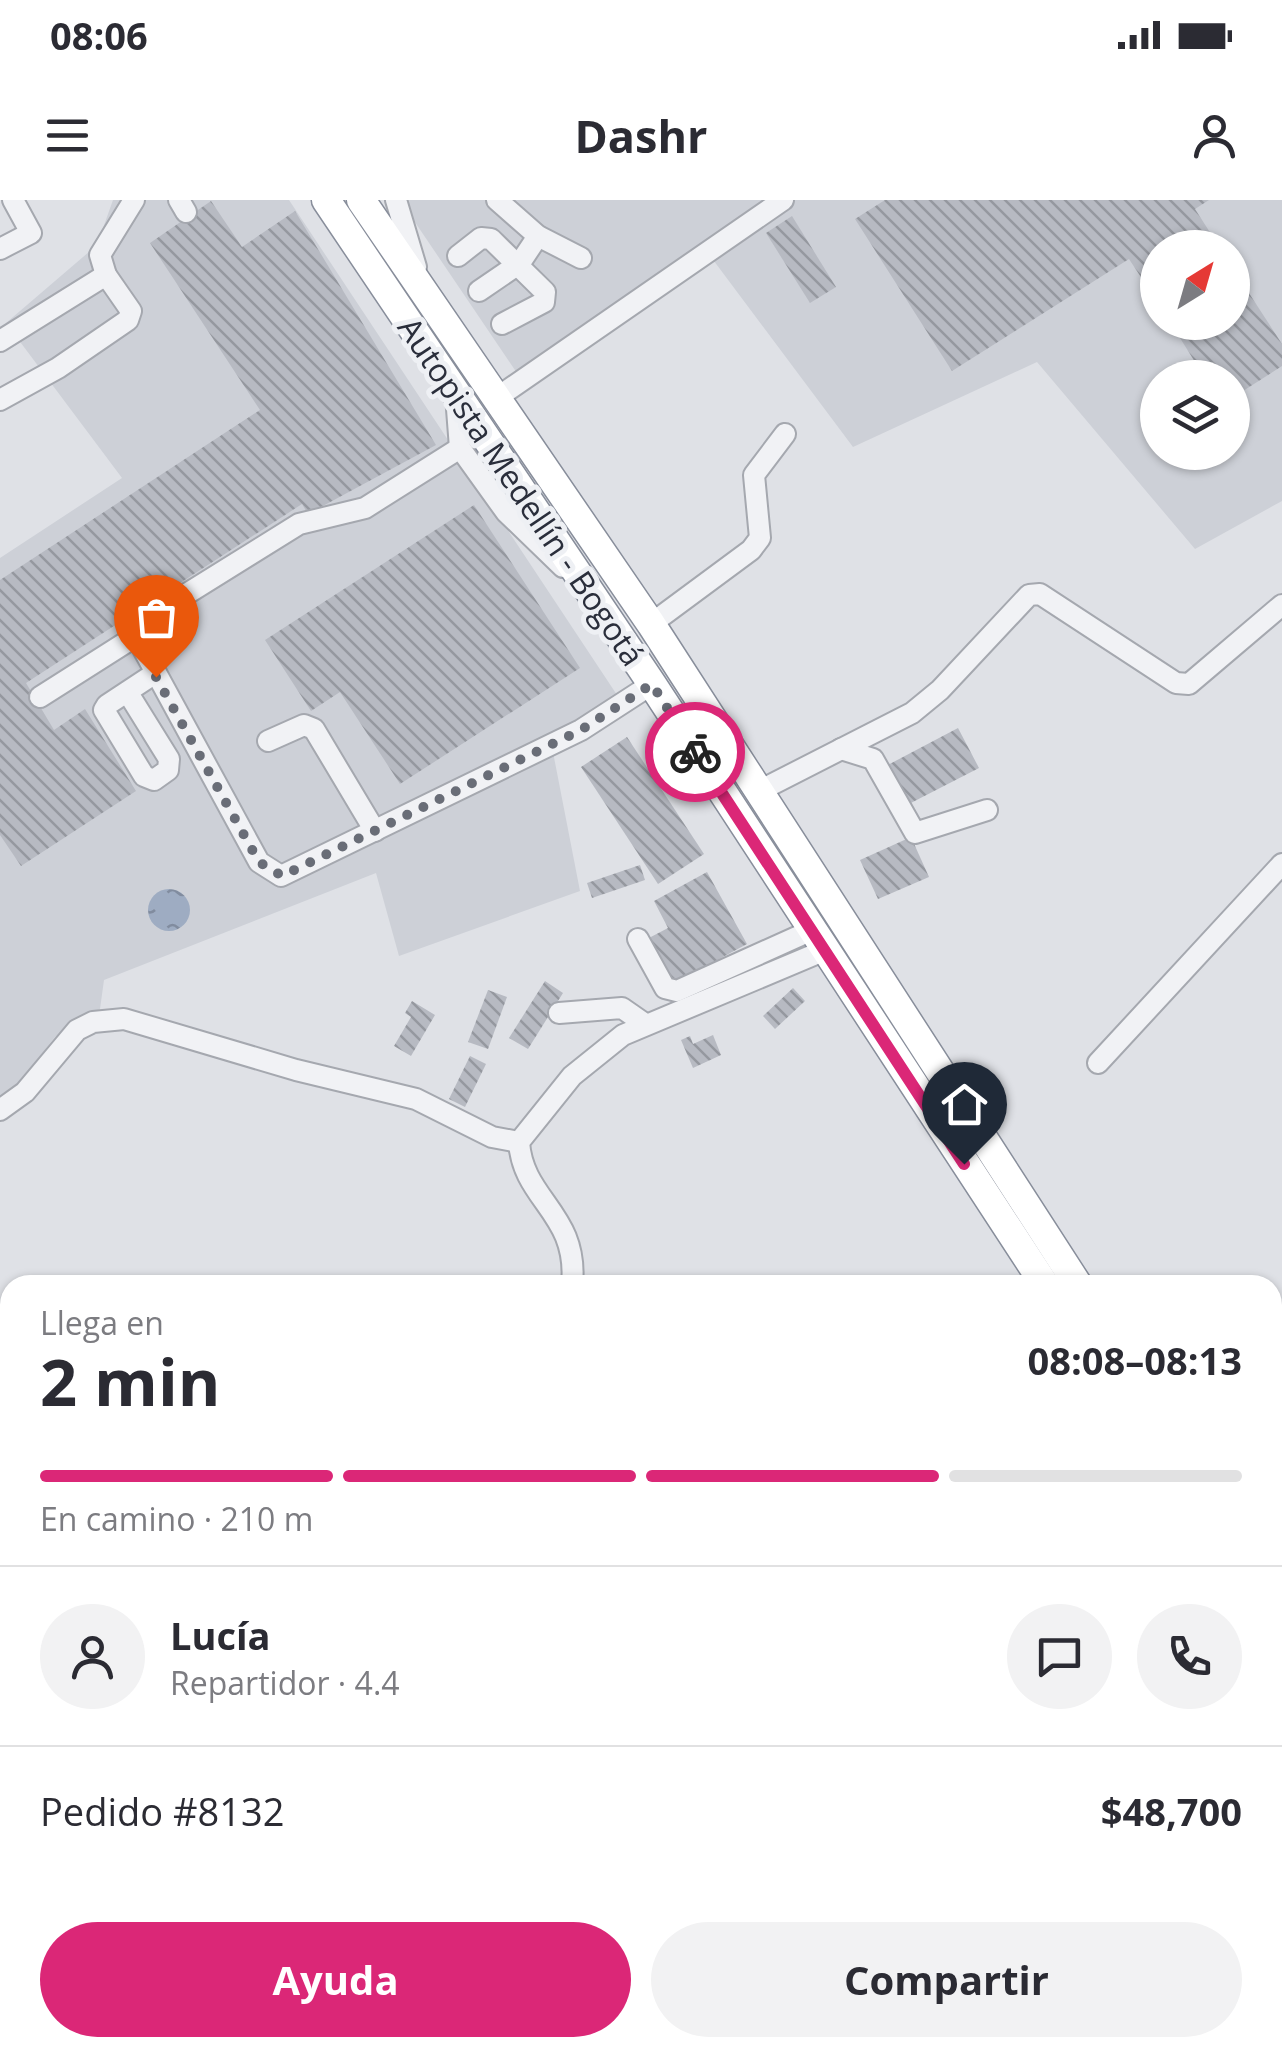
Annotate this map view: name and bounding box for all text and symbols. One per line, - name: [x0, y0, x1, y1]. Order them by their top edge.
- text: 08:06: [50, 9, 148, 61]
- text: Dashr: [575, 105, 707, 166]
- icon: menu: [40, 108, 95, 163]
- icon: person: [1187, 108, 1242, 163]
- north arrow: [1140, 230, 1250, 340]
- map controls: [1140, 230, 1250, 470]
- street label: Autopista Medellín - Bogotá: [389, 308, 655, 674]
- button: layers: [1140, 360, 1250, 470]
- pin: [114, 575, 199, 678]
- icon: bag: [129, 590, 184, 645]
- courier: [645, 702, 745, 802]
- icon: bike: [668, 725, 723, 780]
- pin: [922, 1062, 1007, 1165]
- icon: home: [937, 1077, 992, 1132]
- text: Llega en: [40, 1301, 164, 1344]
- text: 08:08–08:13: [1028, 1334, 1242, 1386]
- text: 2 min: [40, 1337, 220, 1425]
- text: En camino · 210 m: [40, 1497, 313, 1540]
- button: person: [40, 1604, 145, 1709]
- button: chat: [1007, 1604, 1112, 1709]
- button: phone: [1137, 1604, 1242, 1709]
- text: Lucía: [170, 1609, 271, 1661]
- text: Repartidor · 4.4: [170, 1661, 400, 1704]
- text: Pedido #8132: [40, 1785, 284, 1837]
- text: $48,700: [1101, 1785, 1242, 1837]
- button: Ayuda: [40, 1922, 631, 2037]
- button: Compartir: [651, 1922, 1242, 2037]

